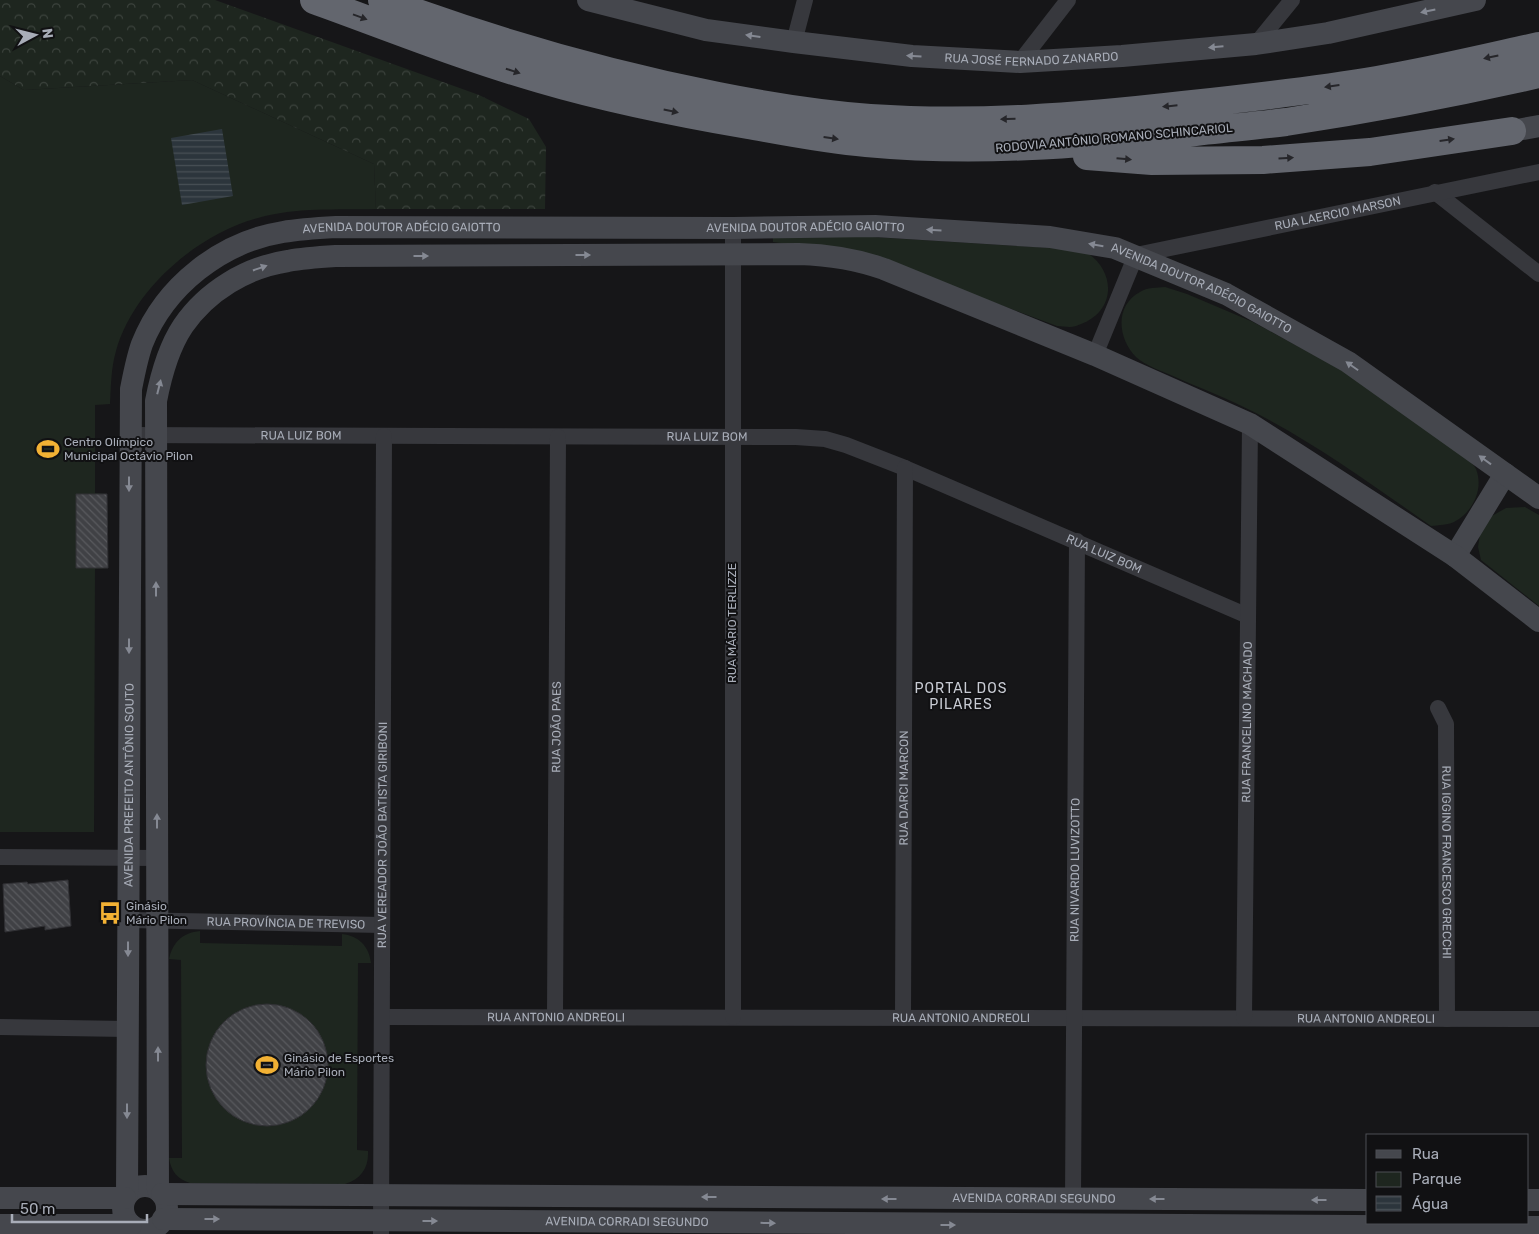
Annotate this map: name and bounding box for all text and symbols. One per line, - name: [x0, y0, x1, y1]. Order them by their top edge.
- one-way arrow: [1419, 7, 1435, 15]
- north arrow: [10, 10, 60, 60]
- one-way arrow: [353, 13, 368, 21]
- text: N: [38, 27, 56, 40]
- one-way arrow: [745, 32, 761, 40]
- one-way arrow: [1208, 44, 1224, 52]
- street label: RUA JOSÉ FERNADO ZANARDO: [944, 49, 1119, 69]
- one-way arrow: [906, 52, 922, 60]
- one-way arrow: [1484, 53, 1499, 61]
- one-way arrow: [506, 67, 521, 75]
- one-way arrow: [1323, 83, 1339, 91]
- one-way arrow: [1162, 102, 1178, 110]
- one-way arrow: [663, 107, 678, 115]
- one-way arrow: [1000, 116, 1016, 124]
- street label: RODOVIA ANTÔNIO ROMANO SCHINCARIOL: [995, 121, 1233, 155]
- one-way arrow: [823, 135, 839, 143]
- one-way arrow: [1440, 136, 1456, 144]
- one-way arrow: [1278, 154, 1294, 162]
- one-way arrow: [1116, 155, 1132, 163]
- street label: RUA LAERCIO MARSON: [1273, 194, 1402, 233]
- street label: AVENIDA DOUTOR ADÉCIO GAIOTTO: [706, 219, 905, 235]
- street label: AVENIDA DOUTOR ADÉCIO GAIOTTO: [302, 220, 501, 236]
- one-way arrow: [926, 225, 942, 233]
- one-way arrow: [1087, 240, 1103, 248]
- street label: AVENIDA DOUTOR ADÉCIO GAIOTTO: [1110, 240, 1294, 336]
- one-way arrow: [575, 251, 591, 259]
- one-way arrow: [413, 252, 429, 260]
- one-way arrow: [252, 264, 267, 272]
- one-way arrow: [1346, 361, 1359, 370]
- one-way arrow: [156, 379, 164, 394]
- street label: RUA LUIZ BOM: [261, 428, 341, 443]
- street label: RUA LUIZ BOM: [667, 430, 747, 444]
- place label: Centro Olímpico Municipal Octávio Pilon: [64, 435, 193, 463]
- sports icon: Centro Olímpico Municipal Octávio Pilon: [35, 436, 61, 462]
- one-way arrow: [1478, 455, 1492, 465]
- one-way arrow: [125, 476, 133, 492]
- street label: RUA LUIZ BOM: [1064, 531, 1144, 576]
- street label: RUA MÁRIO TERLIZZE: [725, 563, 739, 683]
- one-way arrow: [152, 581, 160, 597]
- one-way arrow: [125, 639, 133, 655]
- street label: RUA FRANCELINO MACHADO: [1239, 641, 1255, 803]
- district label: PORTAL DOS PILARES: [915, 680, 1007, 713]
- street label: RUA JOÃO PAES: [549, 681, 564, 773]
- street label: AVENIDA PREFEITO ANTÔNIO SOUTO: [122, 683, 137, 887]
- street label: RUA VEREADOR JOÃO BATISTA GIRIBONI: [375, 722, 390, 948]
- street label: RUA DARCI MARCON: [897, 730, 911, 846]
- street label: RUA IGGINO FRANCESCO GRECCHI: [1439, 765, 1454, 959]
- street label: RUA NIVARDO LUVIZOTTO: [1068, 798, 1082, 942]
- one-way arrow: [153, 813, 161, 829]
- place label: Ginásio Mário Pilon: [126, 899, 187, 927]
- bus stop icon: Ginásio Mário Pilon: [97, 900, 123, 926]
- street label: RUA PROVÍNCIA DE TREVISO: [206, 915, 365, 932]
- one-way arrow: [124, 941, 132, 957]
- street label: RUA ANTONIO ANDREOLI: [487, 1010, 625, 1024]
- street label: RUA ANTONIO ANDREOLI: [892, 1011, 1030, 1025]
- street label: RUA ANTONIO ANDREOLI: [1297, 1012, 1435, 1026]
- one-way arrow: [154, 1046, 162, 1062]
- place label: Ginásio de Esportes Mário Pilon: [284, 1051, 394, 1079]
- sports icon: Ginásio de Esportes Mário Pilon: [254, 1052, 280, 1078]
- one-way arrow: [123, 1104, 131, 1120]
- legend: [1366, 1134, 1529, 1224]
- text: Rua: [1412, 1145, 1439, 1163]
- text: Parque: [1412, 1170, 1462, 1188]
- street label: AVENIDA CORRADI SEGUNDO: [952, 1191, 1116, 1206]
- scale bar: [12, 1192, 148, 1224]
- one-way arrow: [701, 1193, 717, 1201]
- one-way arrow: [881, 1195, 897, 1203]
- one-way arrow: [1148, 1195, 1164, 1203]
- text: Água: [1412, 1195, 1448, 1213]
- one-way arrow: [1311, 1196, 1327, 1204]
- text: 50 m: [20, 1200, 55, 1218]
- street label: AVENIDA CORRADI SEGUNDO: [545, 1214, 709, 1229]
- one-way arrow: [204, 1215, 220, 1223]
- one-way arrow: [422, 1217, 438, 1225]
- one-way arrow: [760, 1219, 776, 1227]
- one-way arrow: [940, 1221, 956, 1229]

